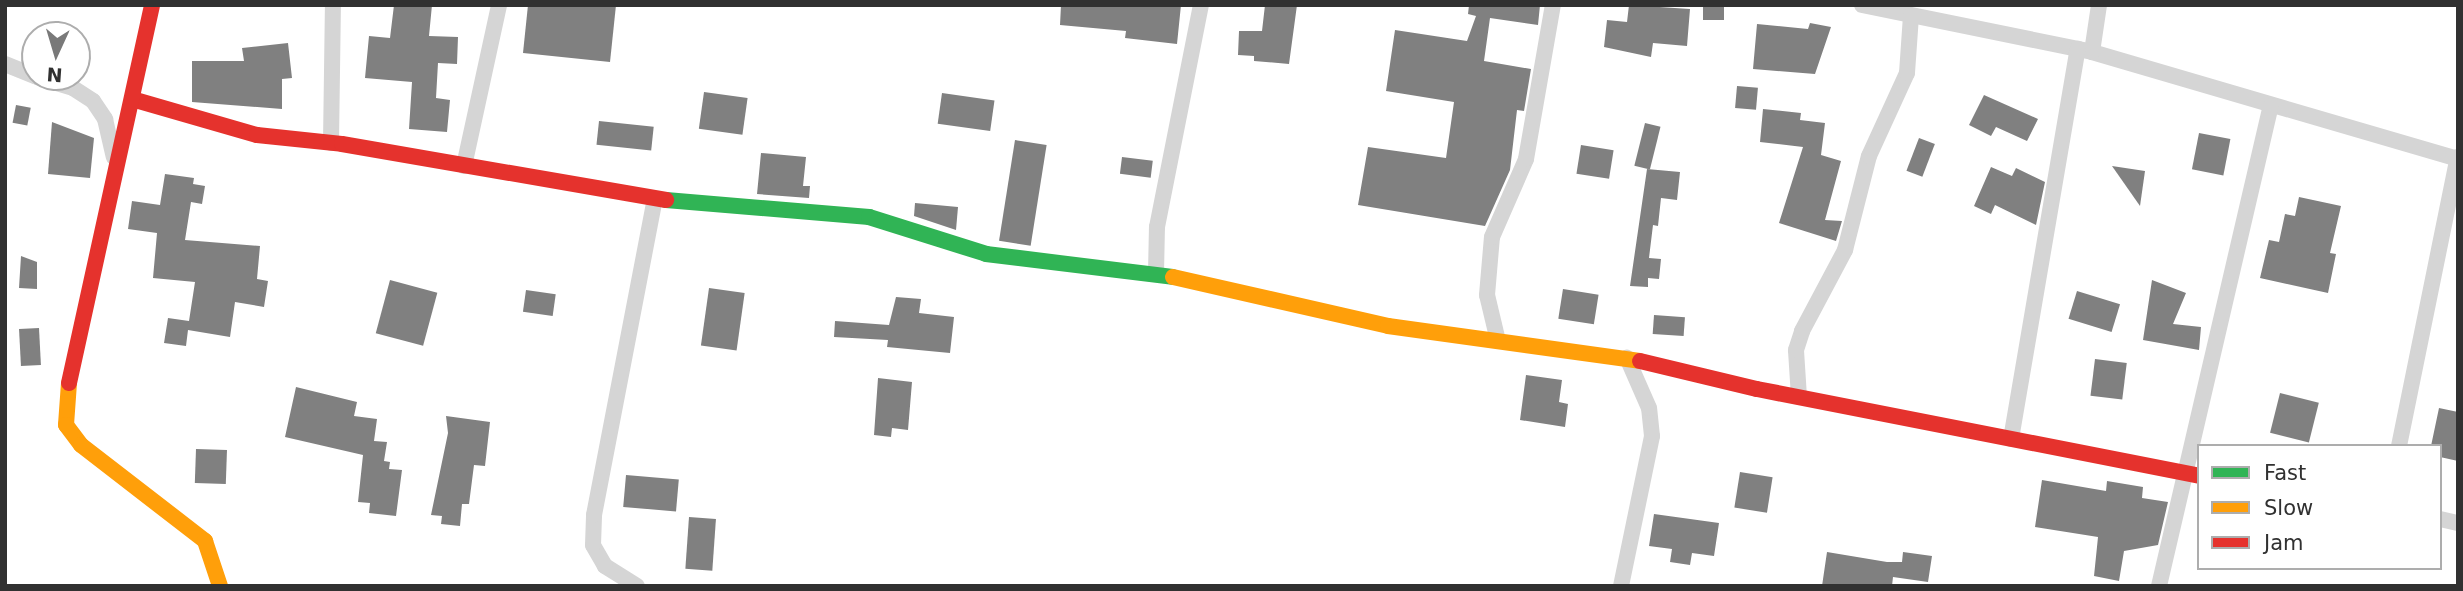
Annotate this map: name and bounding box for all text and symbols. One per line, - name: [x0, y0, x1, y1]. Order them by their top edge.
- north arrow: [21, 21, 91, 91]
- text: N: [46, 63, 63, 86]
- legend: [2197, 444, 2442, 570]
- text: Fast: [2264, 461, 2306, 485]
- text: Slow: [2264, 496, 2313, 520]
- text: Jam: [2264, 531, 2304, 555]

